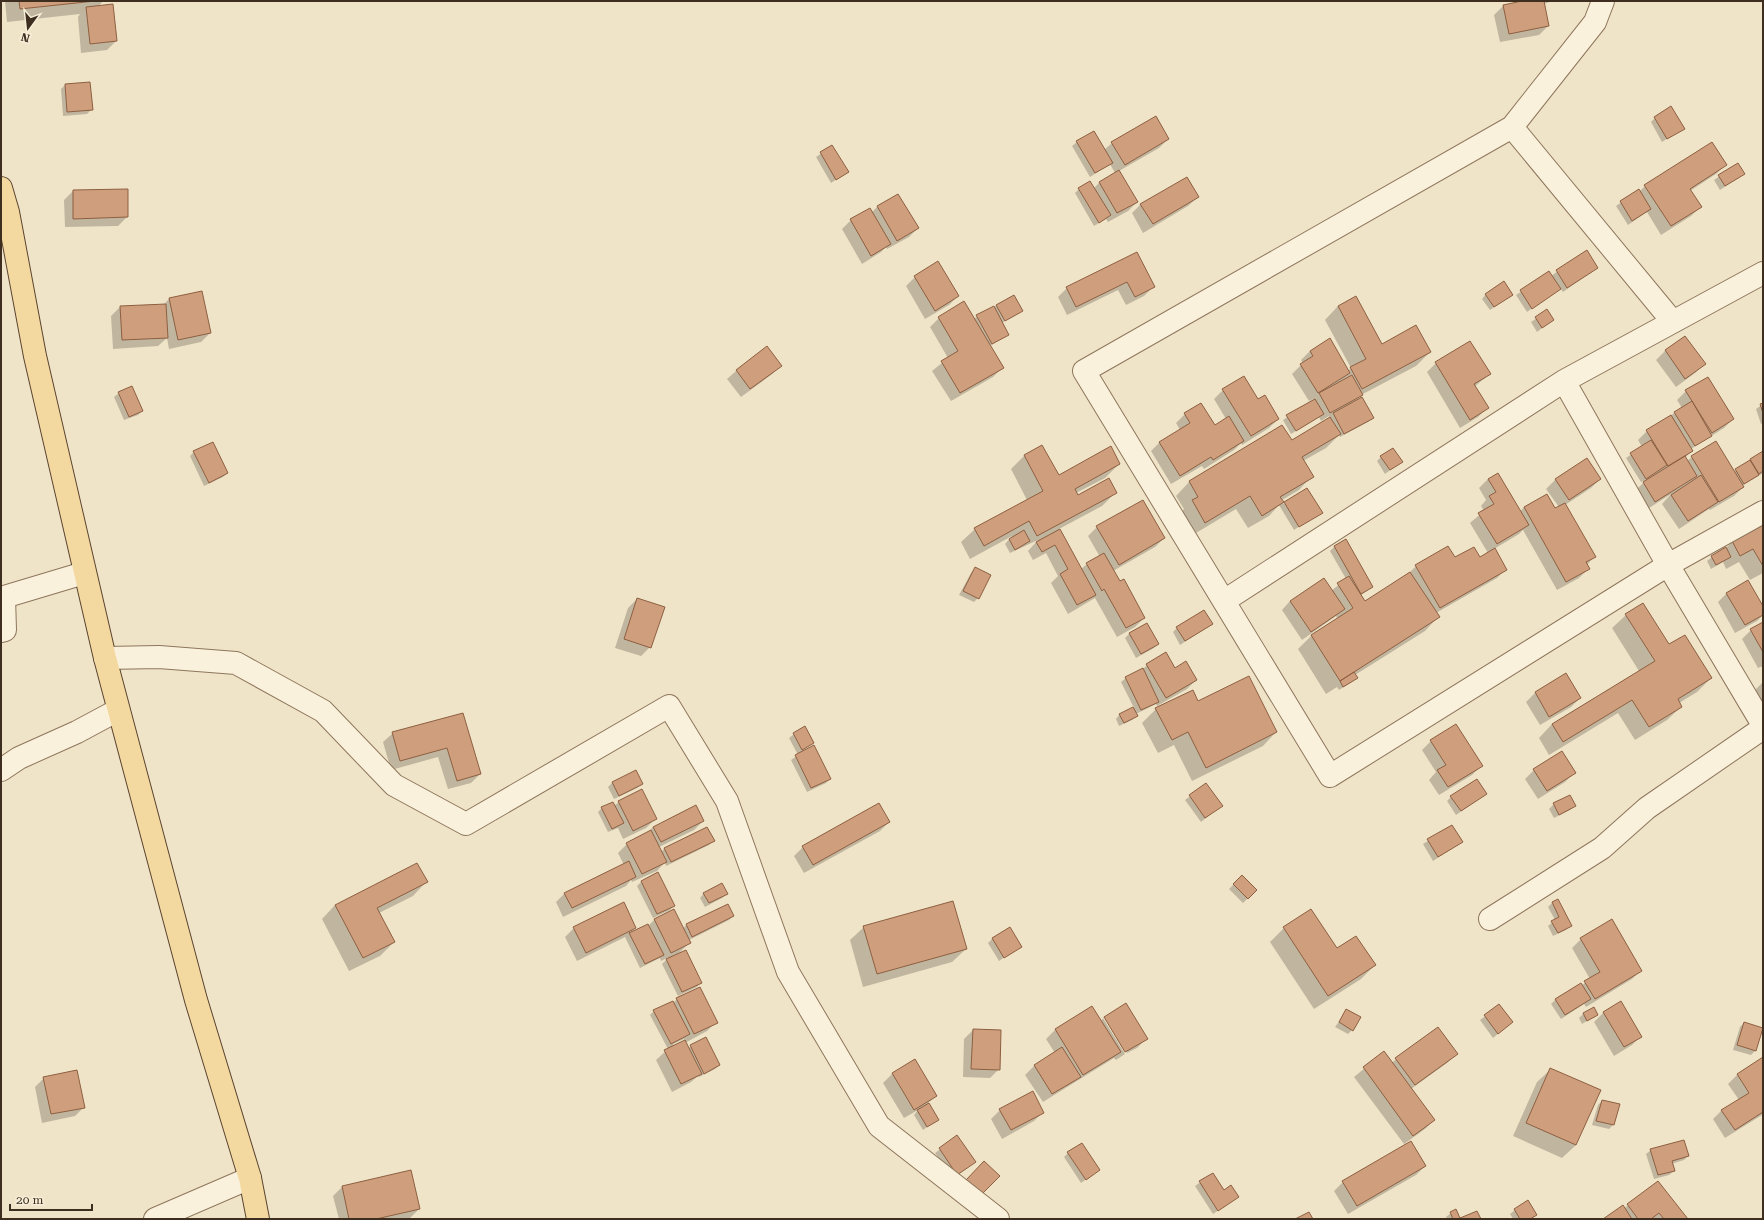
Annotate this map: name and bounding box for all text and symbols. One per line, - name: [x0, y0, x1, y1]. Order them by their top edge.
- north arrow: [8, 8, 48, 48]
- text: N: [19, 30, 31, 45]
- scale bar: [10, 1186, 92, 1212]
- text: 20 m: [16, 1193, 43, 1207]

